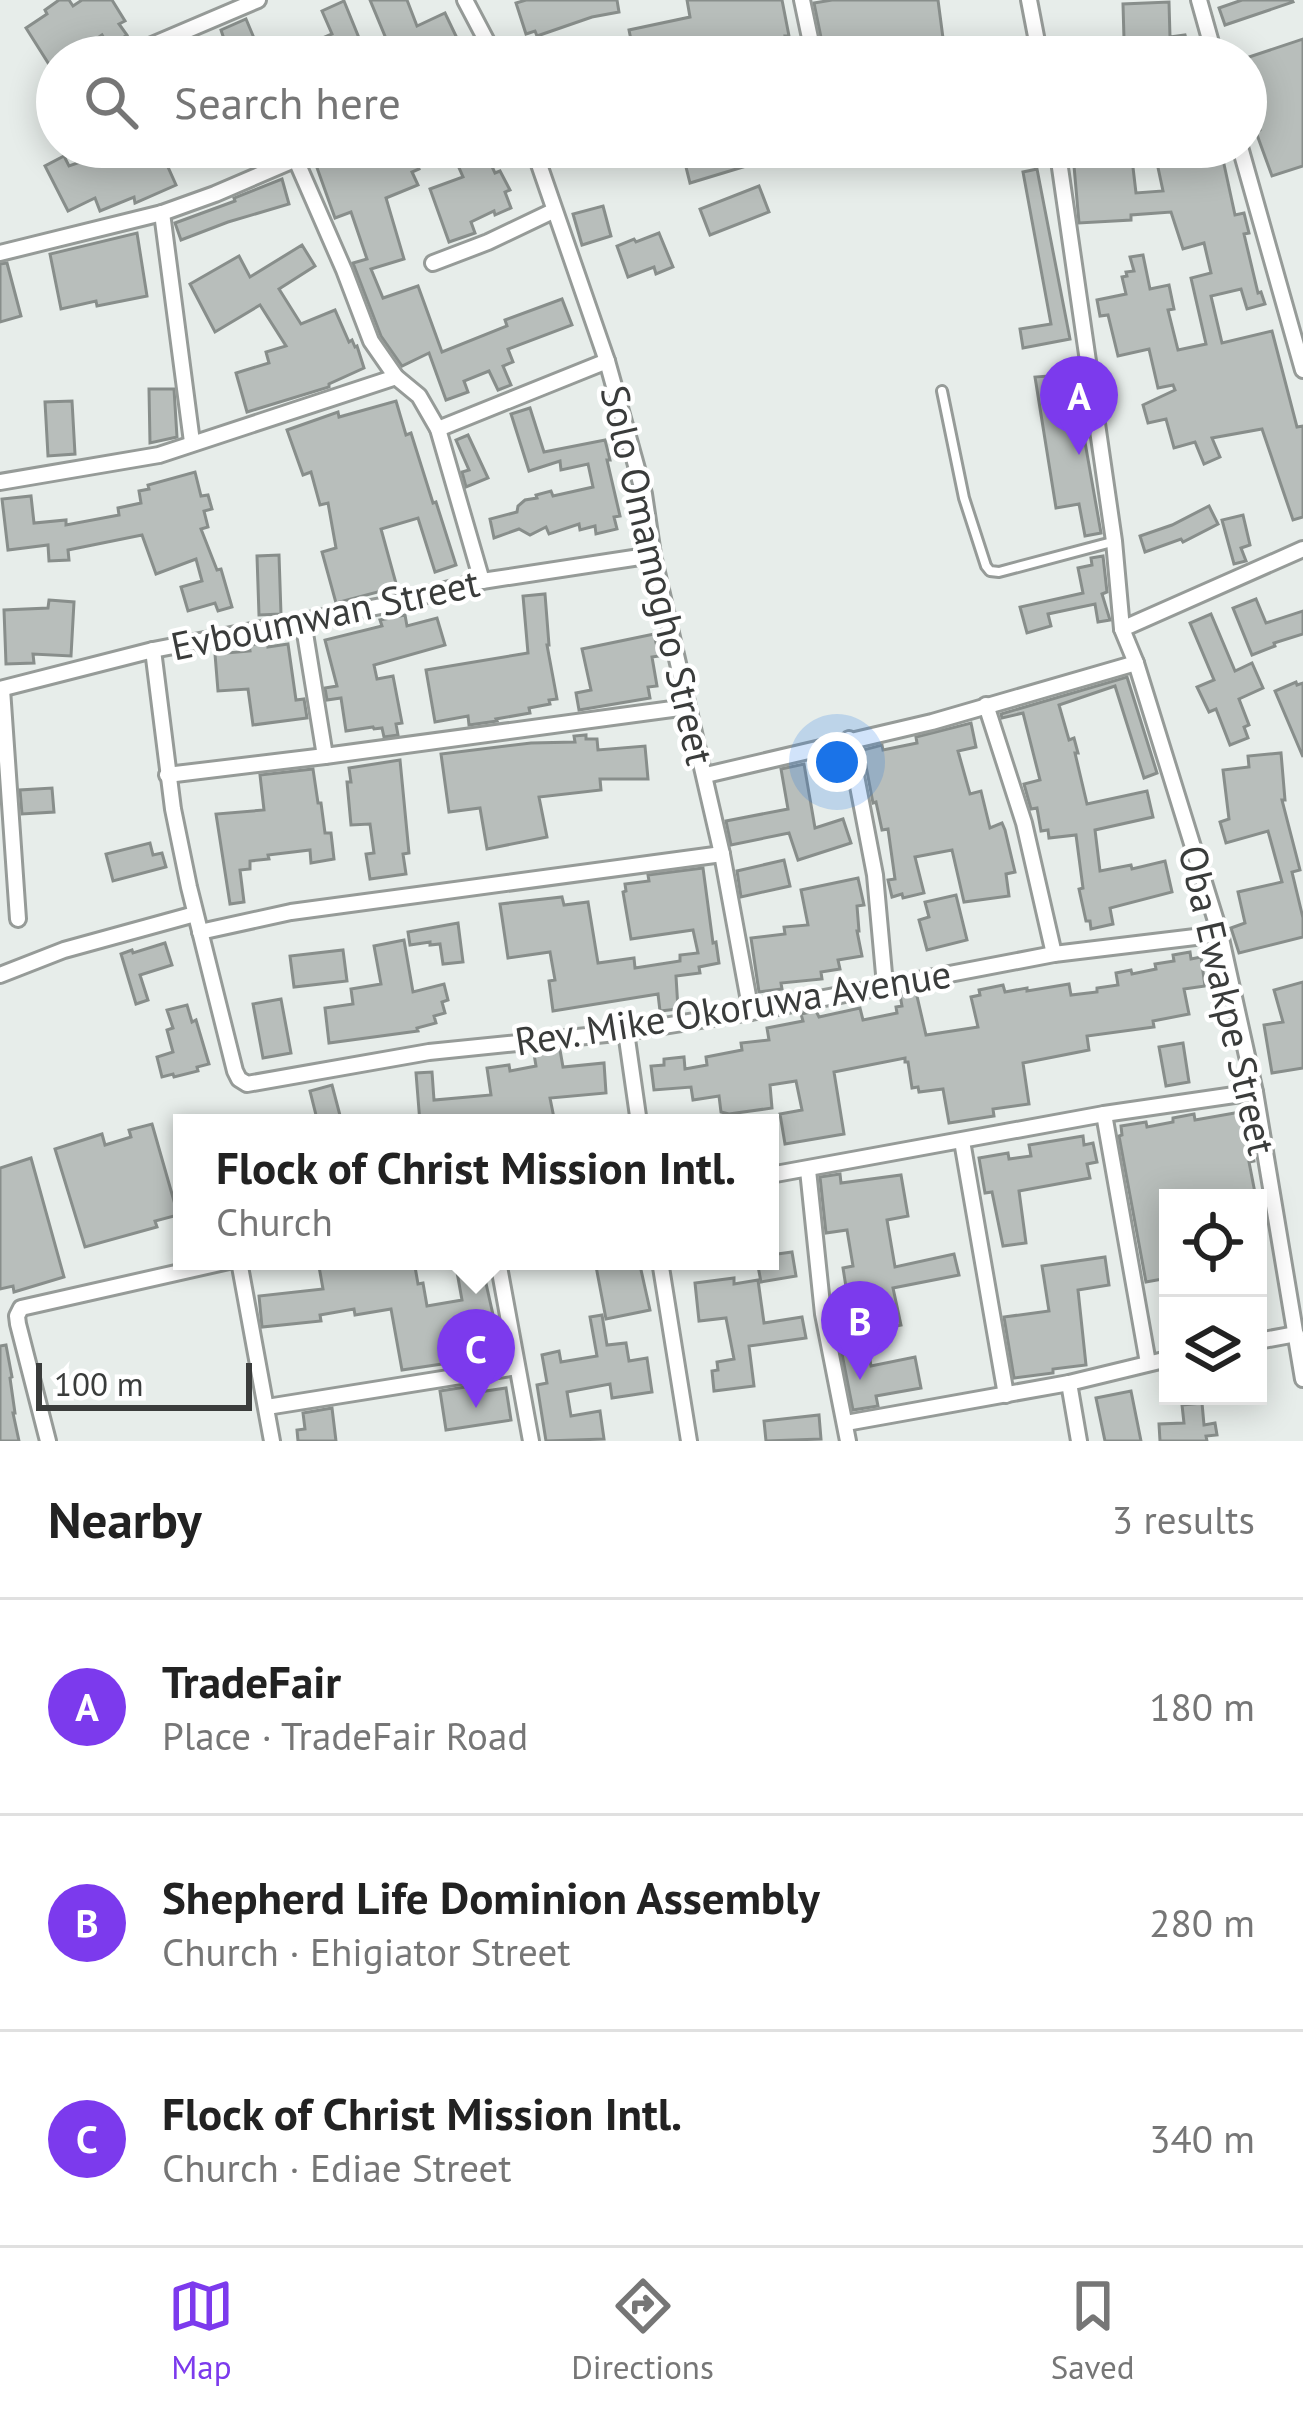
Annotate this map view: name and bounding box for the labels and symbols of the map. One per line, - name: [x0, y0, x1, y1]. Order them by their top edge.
- pin: A: [1040, 356, 1118, 455]
- street label: Solo Omamogho Street: [590, 380, 726, 770]
- street label: Evboumwan Street: [166, 556, 484, 672]
- your location: [807, 732, 867, 792]
- street label: Oba Ewakpe Street: [1168, 840, 1288, 1160]
- street label: Rev. Mike Okoruwa Avenue: [511, 947, 955, 1067]
- pin: B: [821, 1281, 899, 1380]
- pin: C: [437, 1309, 515, 1408]
- scale bar: [36, 1357, 252, 1410]

